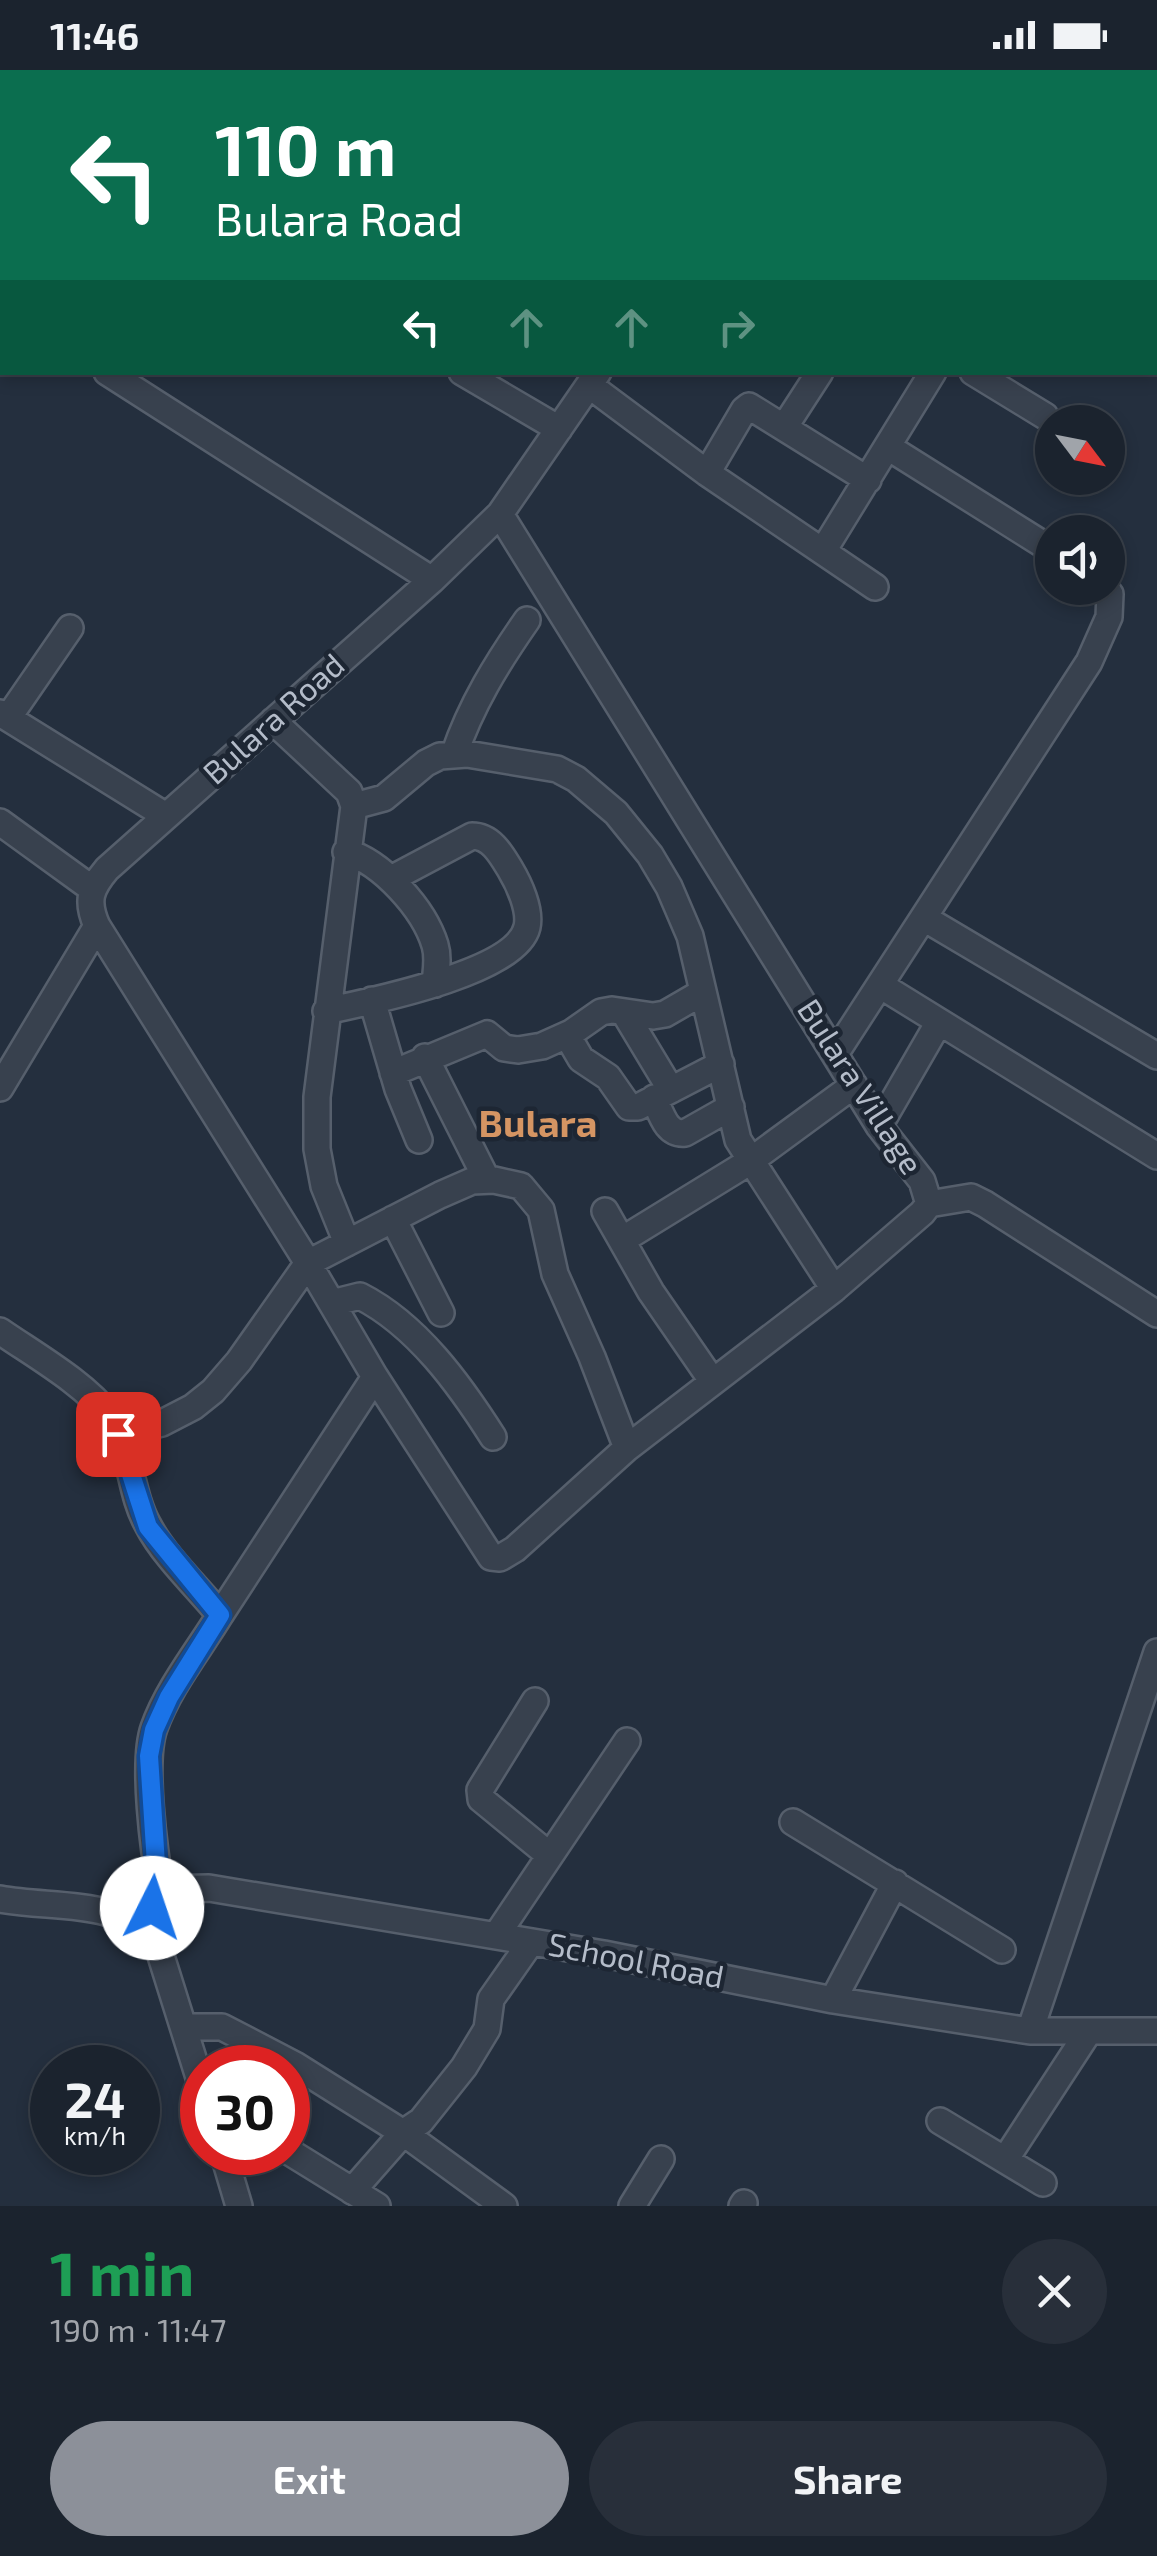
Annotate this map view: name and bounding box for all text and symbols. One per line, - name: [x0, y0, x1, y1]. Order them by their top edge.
- text: 11:46: [50, 12, 139, 58]
- text: 110 m: [215, 106, 396, 190]
- icon: left: [50, 110, 180, 240]
- text: Bulara Road: [215, 191, 463, 245]
- icon: left: [394, 300, 449, 355]
- icon: ahead: [499, 300, 554, 355]
- icon: ahead: [604, 300, 659, 355]
- icon: right: [709, 300, 764, 355]
- north arrow: [1035, 405, 1125, 495]
- map controls: [1035, 405, 1125, 605]
- button: sound: [1035, 515, 1125, 605]
- street label: Bulara Road: [194, 644, 351, 791]
- street label: Bulara Village: [791, 991, 932, 1180]
- district label: Bulara: [479, 1099, 597, 1145]
- pin: [76, 1392, 161, 1477]
- icon: arrive: [91, 1407, 146, 1462]
- position arrow: [100, 1856, 204, 1960]
- street label: School Road: [545, 1923, 727, 1995]
- speed limit sign: 30: [180, 2045, 310, 2175]
- text: 24: [65, 2068, 125, 2128]
- text: km/h: [64, 2120, 126, 2150]
- text: 1 min: [50, 2236, 194, 2308]
- button: close: [1002, 2239, 1107, 2344]
- text: 190 m · 11:47: [50, 2310, 226, 2348]
- button: Exit: [50, 2421, 569, 2536]
- button: Share: [589, 2421, 1107, 2536]

